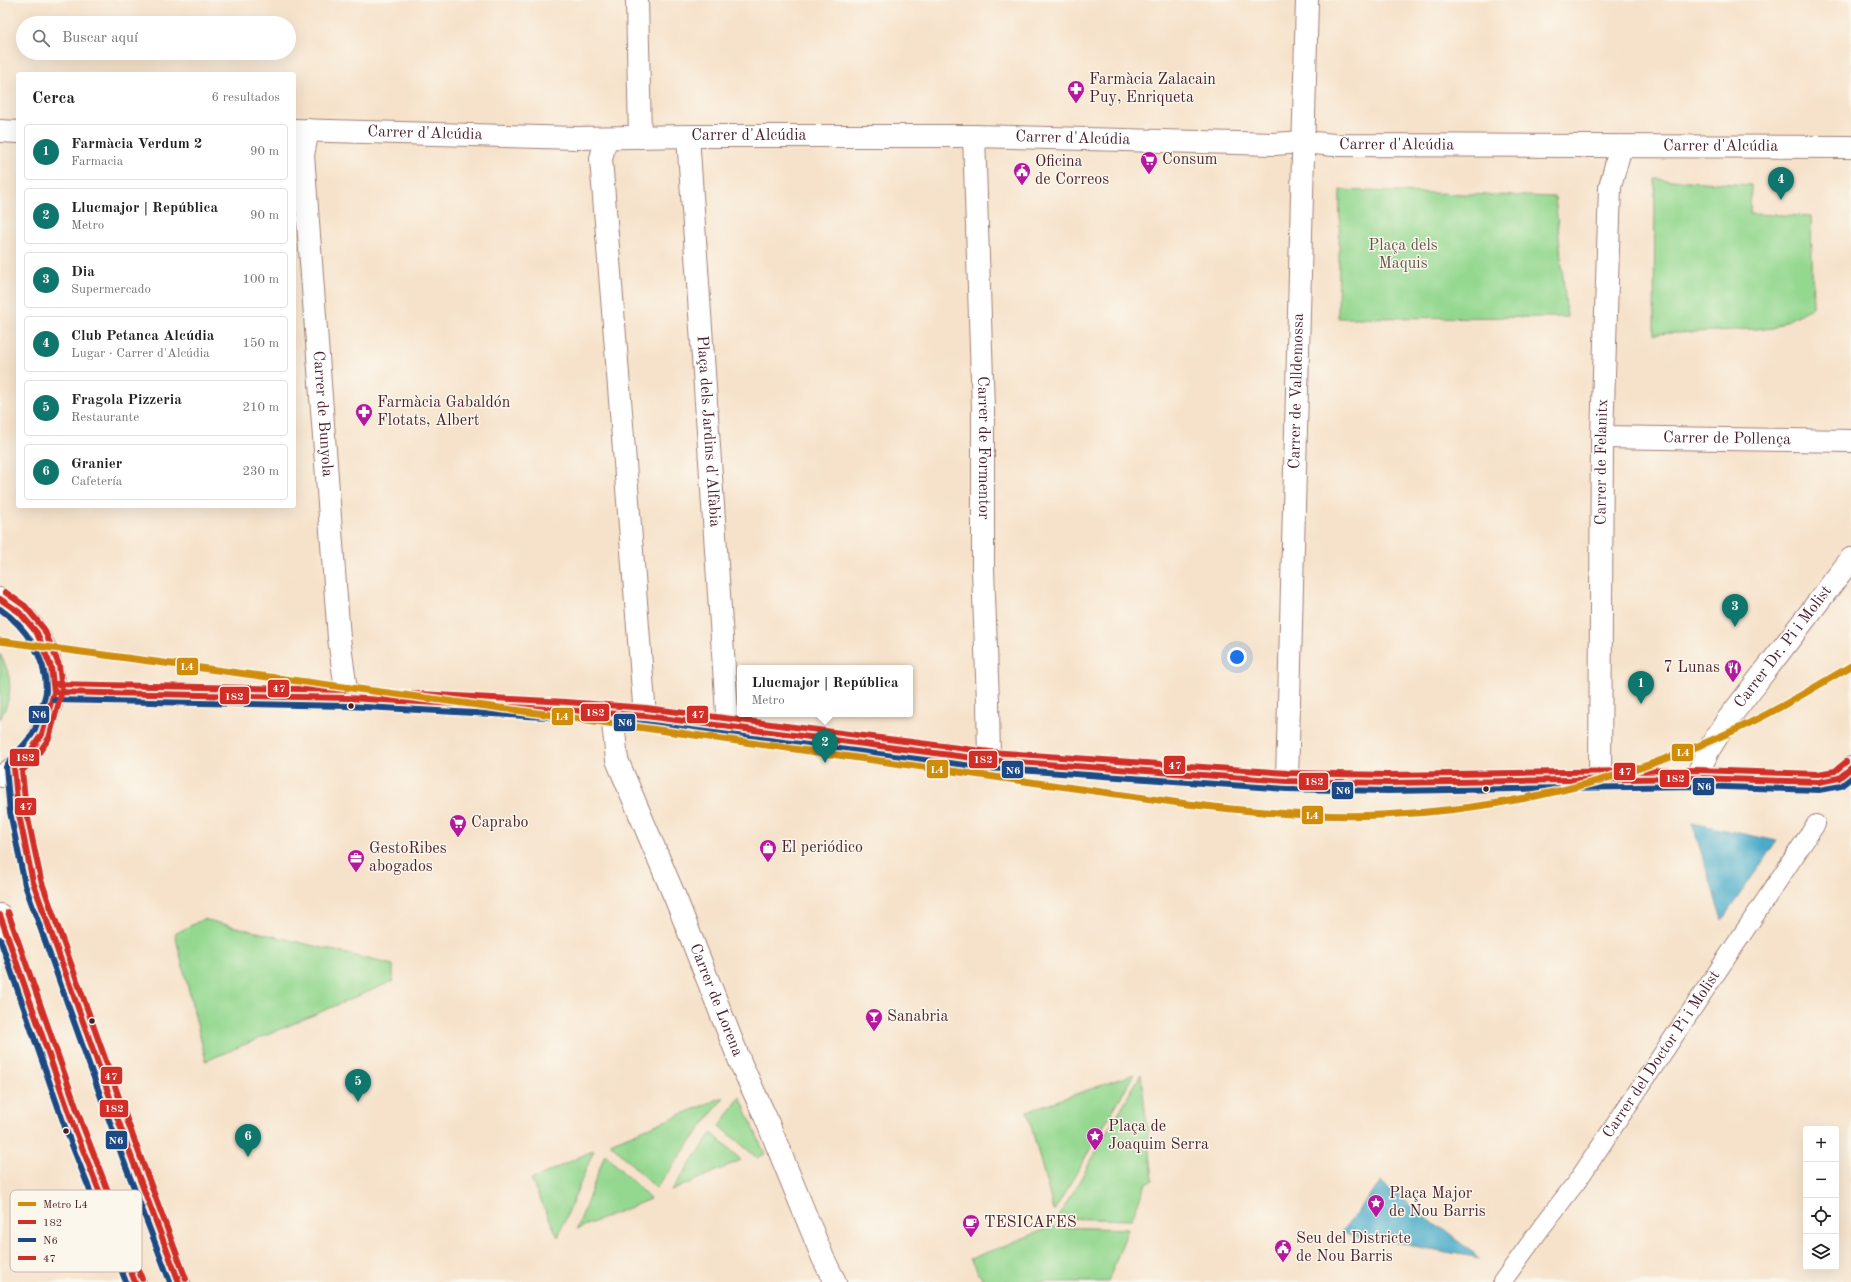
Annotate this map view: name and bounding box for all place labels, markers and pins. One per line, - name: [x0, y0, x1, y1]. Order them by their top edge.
- place label: Farmàcia Zalacain Puy, Enriqueta: [1089, 72, 1216, 106]
- pharmacy icon: Farmàcia Zalacain Puy, Enriqueta: [1066, 79, 1086, 104]
- supermarket icon: Consum: [1139, 150, 1159, 175]
- place label: Consum: [1162, 152, 1218, 168]
- place label: Oficina de Correos: [1035, 154, 1109, 188]
- public building icon: Oficina de Correos: [1012, 161, 1032, 186]
- pin: 4: [1768, 167, 1794, 200]
- place label: Farmàcia Gabaldón Flotats, Albert: [377, 395, 511, 429]
- pharmacy icon: Farmàcia Gabaldón Flotats, Albert: [354, 402, 374, 427]
- pin: 3: [1722, 594, 1748, 627]
- restaurant icon: 7 Lunas: [1723, 658, 1743, 683]
- place label: 7 Lunas: [1663, 660, 1720, 676]
- pin: 1: [1628, 671, 1654, 704]
- unlabelled marker: [346, 701, 356, 711]
- pin: 2: [812, 730, 838, 763]
- unlabelled marker: [1481, 784, 1491, 794]
- supermarket icon: Caprabo: [448, 813, 468, 838]
- place label: Caprabo: [471, 815, 529, 831]
- shop icon: El periódico: [758, 838, 778, 863]
- place label: El periódico: [781, 840, 863, 856]
- place label: GestoRibes abogados: [369, 841, 447, 875]
- office icon: GestoRibes abogados: [346, 848, 366, 873]
- bar icon: Sanabria: [864, 1007, 884, 1032]
- place label: Sanabria: [887, 1009, 948, 1025]
- unlabelled marker: [87, 1016, 97, 1026]
- pin: 5: [345, 1069, 371, 1102]
- place label: Plaça de Joaquim Serra: [1108, 1119, 1209, 1153]
- pin: 6: [235, 1124, 261, 1157]
- unlabelled marker: [61, 1126, 71, 1136]
- place icon: Plaça de Joaquim Serra: [1085, 1126, 1105, 1151]
- place label: Plaça Major de Nou Barris: [1389, 1186, 1486, 1220]
- place icon: Plaça Major de Nou Barris: [1366, 1193, 1386, 1218]
- cafe icon: TESICAFES: [961, 1213, 981, 1238]
- place label: TESICAFES: [984, 1215, 1077, 1231]
- place label: Seu del Districte de Nou Barris: [1296, 1231, 1411, 1265]
- public building icon: Seu del Districte de Nou Barris: [1273, 1238, 1293, 1263]

